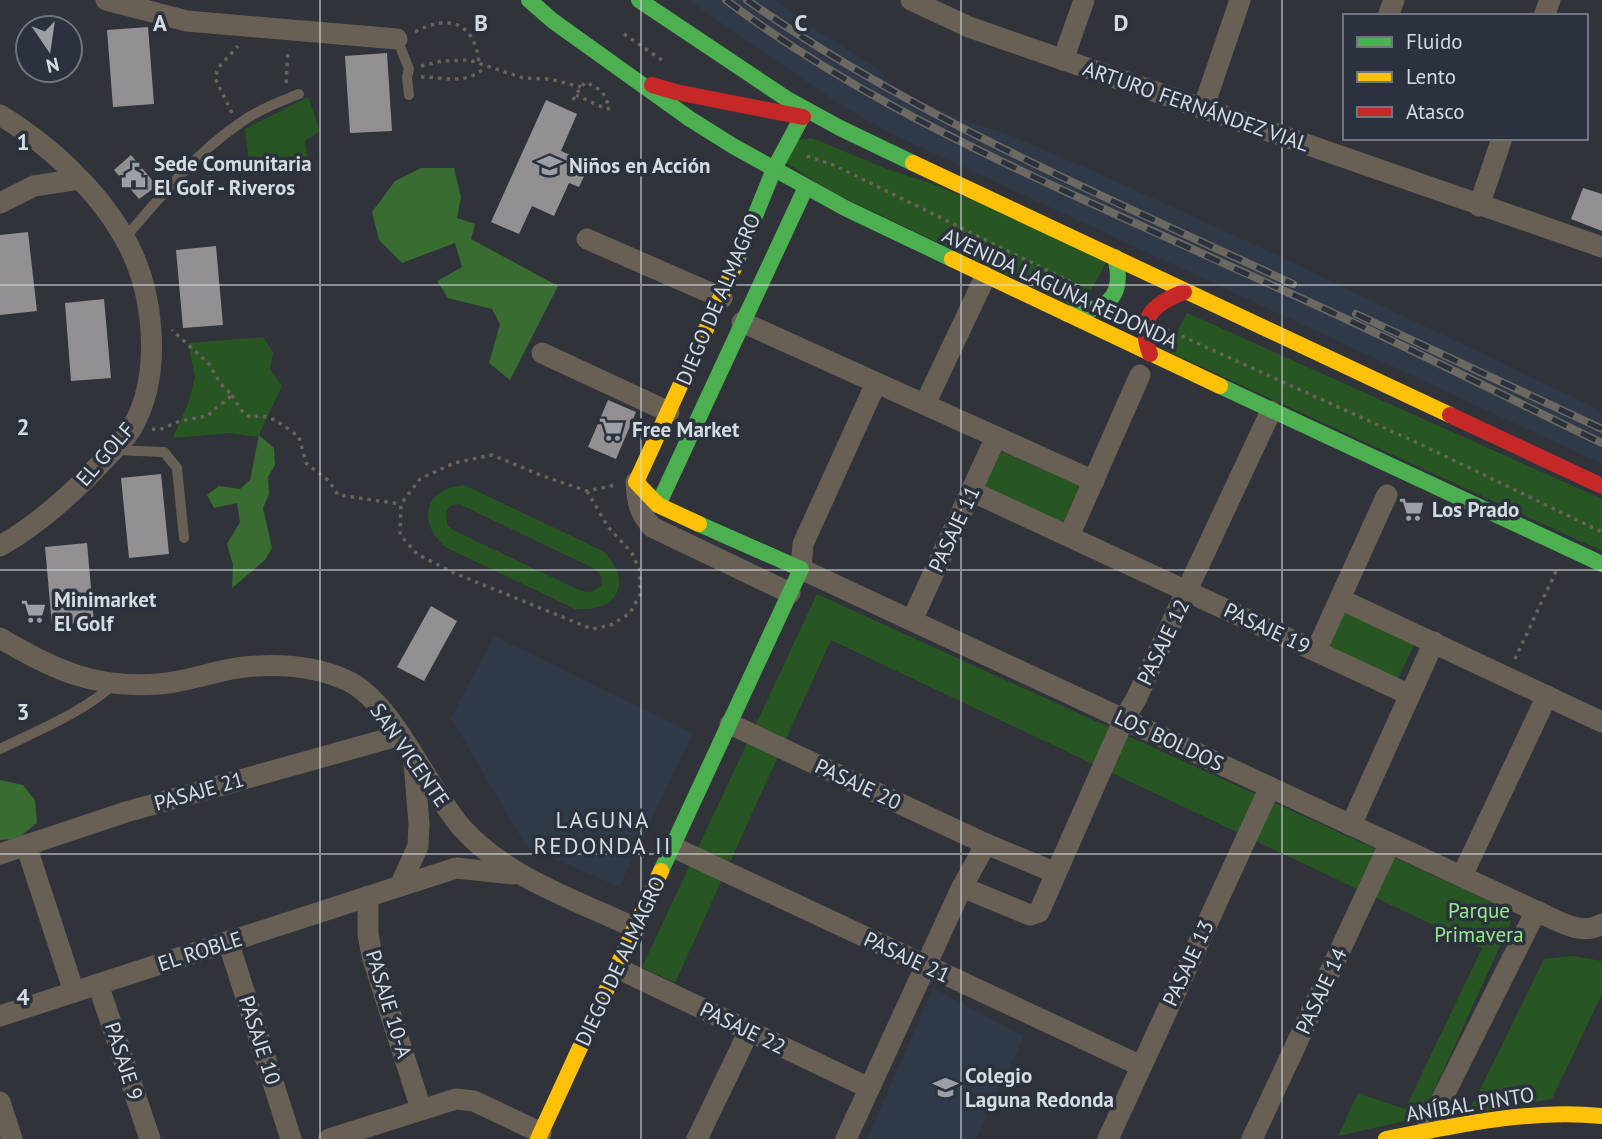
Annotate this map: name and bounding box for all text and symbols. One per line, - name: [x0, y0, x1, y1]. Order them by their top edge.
- text: A: [153, 8, 167, 37]
- text: B: [474, 8, 488, 37]
- text: C: [795, 8, 808, 37]
- text: D: [1114, 8, 1128, 37]
- north arrow: [14, 14, 84, 84]
- legend: [1343, 14, 1588, 140]
- text: Fluido: [1406, 28, 1463, 55]
- text: N: [44, 52, 62, 79]
- street label: ARTURO FERNÁNDEZ VIAL: [1079, 55, 1313, 157]
- text: Lento: [1406, 63, 1456, 90]
- text: Atasco: [1406, 98, 1465, 125]
- text: 1: [16, 127, 30, 156]
- place label: Sede Comunitaria El Golf - Riveros: [154, 150, 312, 201]
- school or university icon: Niños en Acción: [535, 151, 563, 179]
- place label: Niños en Acción: [569, 152, 710, 179]
- public building icon: Sede Comunitaria El Golf - Riveros: [120, 161, 148, 189]
- street label: DIEGO DE ALMAGRO: [670, 209, 766, 389]
- street label: AVENIDA LAGUNA REDONDA: [938, 221, 1183, 355]
- text: 2: [16, 412, 30, 441]
- supermarket icon: Free Market: [598, 415, 626, 443]
- place label: Free Market: [632, 416, 740, 443]
- street label: EL GOLF: [70, 417, 140, 491]
- street label: PASAJE 11: [922, 482, 986, 576]
- supermarket icon: Los Prado: [1398, 495, 1426, 523]
- place label: Los Prado: [1432, 496, 1519, 523]
- place label: Minimarket El Golf: [54, 586, 157, 637]
- street label: PASAJE 12: [1131, 595, 1195, 689]
- street label: PASAJE 19: [1220, 596, 1314, 660]
- supermarket icon: Minimarket El Golf: [20, 597, 48, 625]
- text: 3: [16, 697, 30, 726]
- street label: SAN VICENTE: [364, 698, 456, 812]
- street label: LOS BOLDOS: [1110, 703, 1228, 777]
- street label: PASAJE 20: [811, 752, 905, 816]
- street label: PASAJE 21: [151, 765, 247, 817]
- district label: LAGUNA REDONDA II: [534, 805, 672, 860]
- street label: DIEGO DE ALMAGRO: [569, 872, 671, 1050]
- park label: Parque Primavera: [1434, 897, 1524, 948]
- street label: PASAJE 13: [1156, 916, 1220, 1010]
- street label: EL ROBLE: [154, 925, 246, 977]
- street label: PASAJE 21: [860, 925, 954, 989]
- street label: PASAJE 14: [1289, 944, 1353, 1038]
- street label: PASAJE 10-A: [360, 947, 418, 1062]
- text: 4: [16, 982, 30, 1011]
- street label: PASAJE 10: [233, 992, 287, 1088]
- street label: PASAJE 22: [696, 996, 790, 1060]
- street label: PASAJE 9: [99, 1019, 149, 1103]
- place label: Colegio Laguna Redonda: [965, 1062, 1114, 1113]
- school or university icon: Colegio Laguna Redonda: [931, 1073, 959, 1101]
- street label: ANÍBAL PINTO: [1404, 1081, 1536, 1127]

